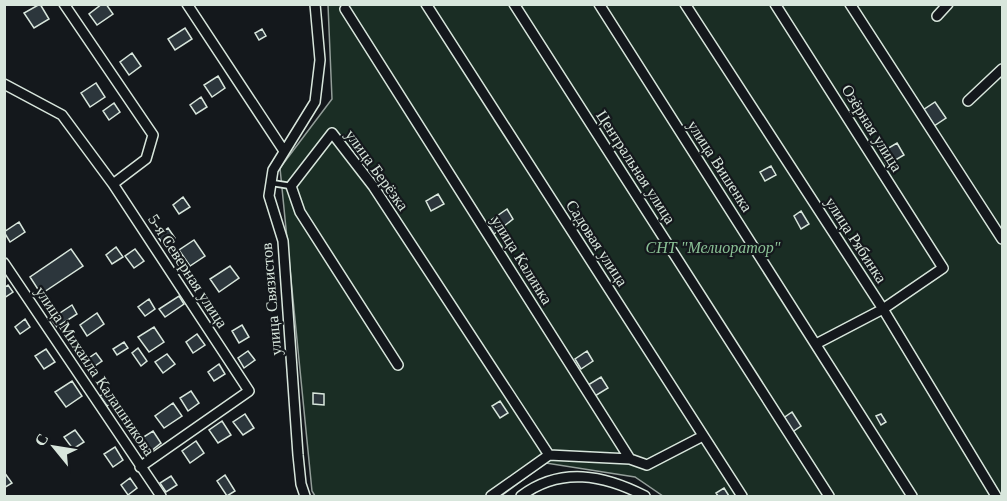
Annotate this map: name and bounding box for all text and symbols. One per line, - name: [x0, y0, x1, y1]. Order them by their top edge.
- street label: Озёрная улица: [838, 81, 906, 175]
- street label: Центральная улица: [592, 107, 679, 227]
- street label: улица Вишенка: [683, 117, 756, 215]
- street label: улица Берёзка: [341, 126, 412, 214]
- street label: улица Рябинка: [821, 194, 890, 287]
- street label: Садовая улица: [562, 197, 631, 290]
- street label: 5-я Северная улица: [144, 211, 231, 331]
- street label: улица Калинка: [487, 213, 556, 308]
- park label: СНТ "Мелиоратор": [646, 239, 781, 257]
- street label: улица Связистов: [258, 241, 285, 356]
- street label: улица Михаила Калашникова: [31, 283, 158, 459]
- north arrow: [24, 417, 84, 477]
- text: С: [31, 430, 52, 449]

